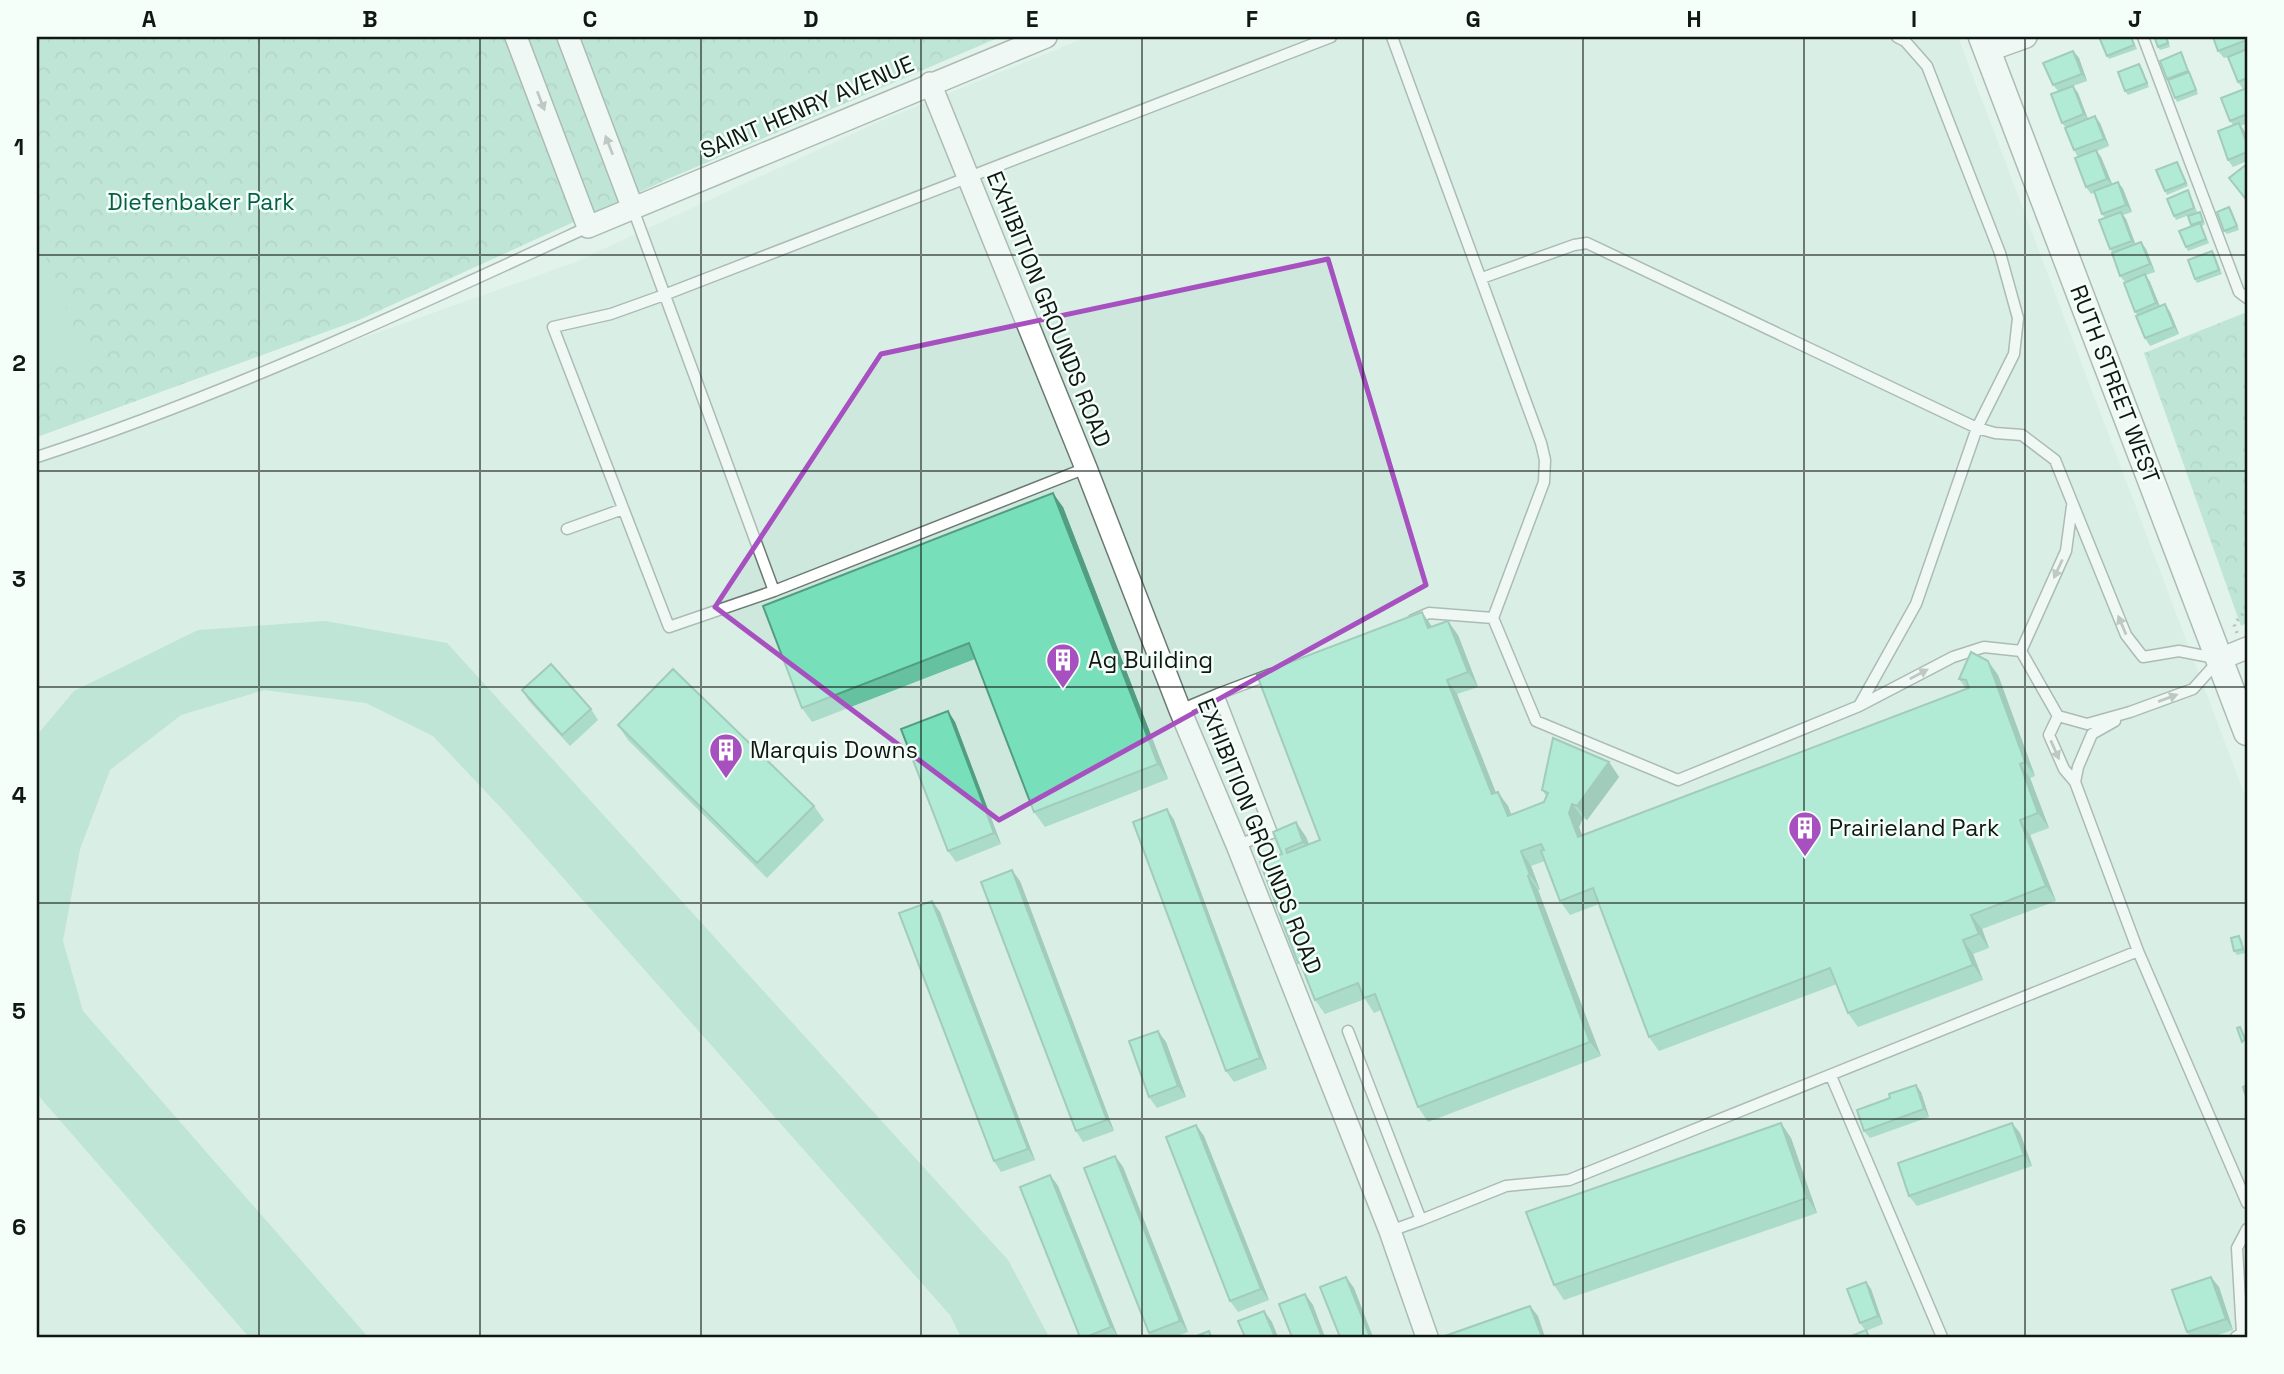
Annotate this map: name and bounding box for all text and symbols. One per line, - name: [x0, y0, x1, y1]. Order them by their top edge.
- text: A: [142, 4, 157, 34]
- text: B: [362, 4, 378, 34]
- text: C: [583, 4, 597, 34]
- text: D: [803, 4, 819, 34]
- text: E: [1026, 4, 1038, 34]
- text: F: [1246, 4, 1258, 34]
- text: G: [1465, 4, 1481, 34]
- text: H: [1686, 4, 1702, 34]
- text: I: [1911, 4, 1917, 34]
- text: J: [2128, 4, 2142, 34]
- street label: SAINT HENRY AVENUE: [696, 48, 918, 166]
- one-way arrow: [535, 90, 546, 111]
- text: 1: [14, 132, 24, 162]
- one-way arrow: [603, 134, 614, 155]
- street label: EXHIBITION GROUNDS ROAD: [980, 167, 1118, 451]
- park label: Diefenbaker Park: [107, 187, 295, 217]
- street label: RUTH STREET WEST: [2063, 280, 2167, 488]
- text: 2: [12, 348, 26, 378]
- one-way arrow: [2052, 559, 2064, 579]
- text: 3: [12, 564, 26, 594]
- one-way arrow: [2116, 615, 2128, 635]
- building icon: Ag Building: [1044, 641, 1082, 690]
- place label: Ag Building: [1088, 645, 1213, 675]
- one-way arrow: [1909, 668, 1929, 680]
- one-way arrow: [2158, 692, 2179, 703]
- street label: EXHIBITION GROUNDS ROAD: [1191, 694, 1329, 978]
- building icon: Marquis Downs: [707, 731, 745, 780]
- place label: Marquis Downs: [750, 735, 918, 765]
- one-way arrow: [2049, 740, 2061, 760]
- text: 4: [12, 780, 27, 810]
- building icon: Prairieland Park: [1786, 809, 1824, 858]
- place label: Prairieland Park: [1829, 813, 1999, 843]
- text: 5: [12, 996, 26, 1026]
- text: 6: [12, 1212, 26, 1242]

